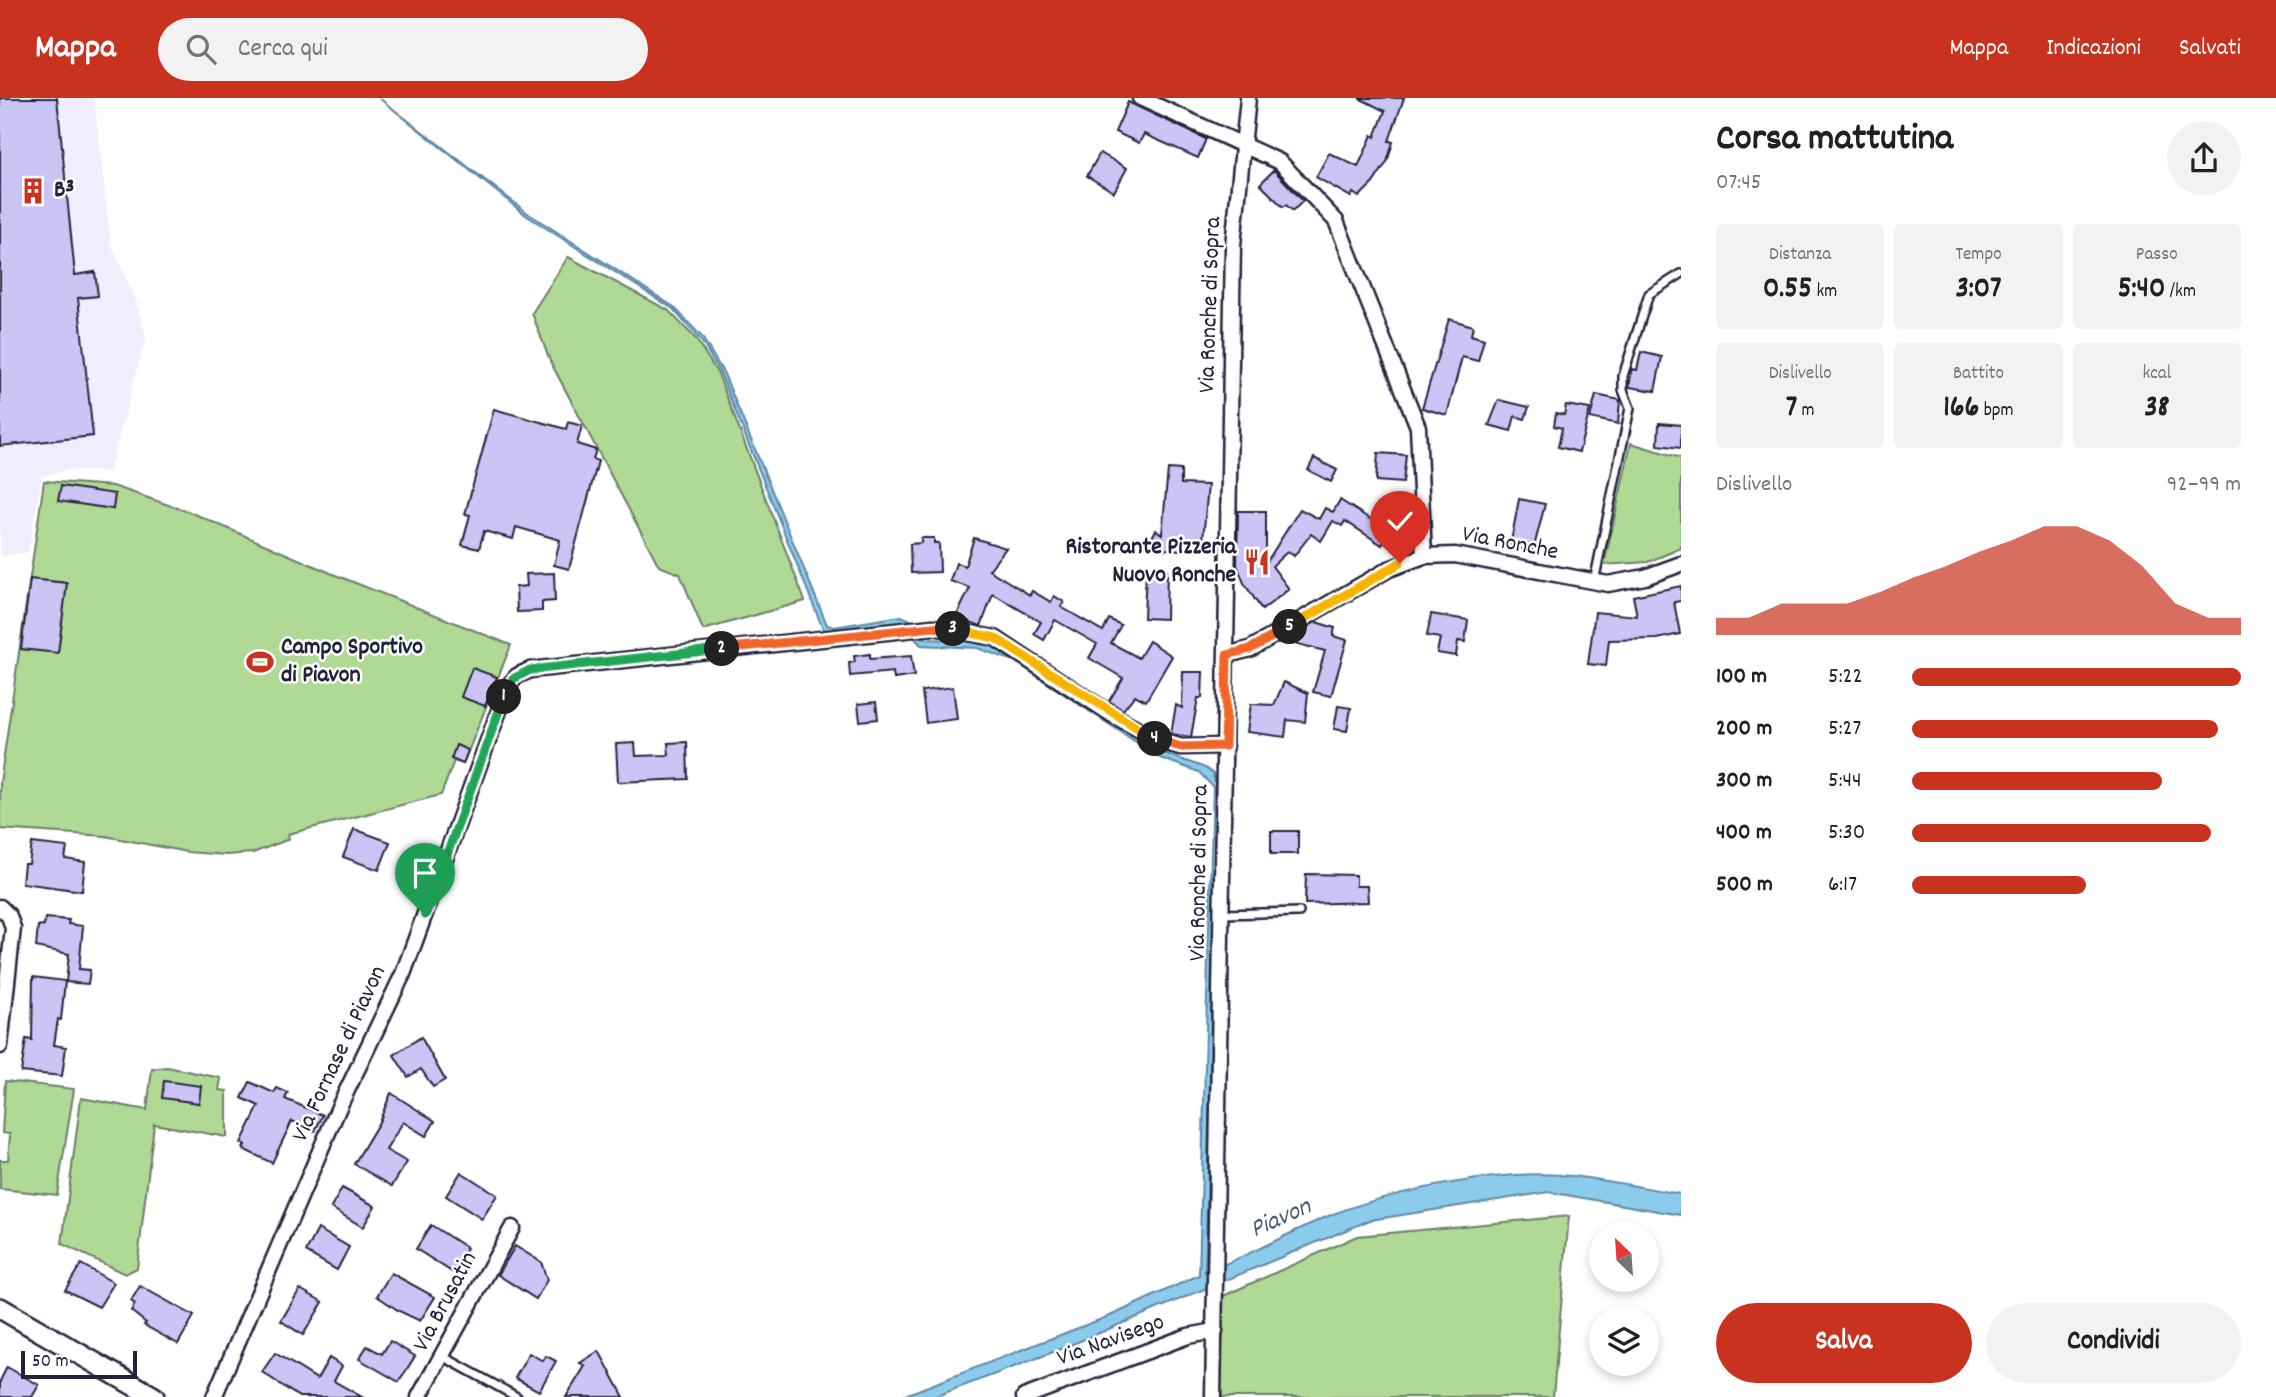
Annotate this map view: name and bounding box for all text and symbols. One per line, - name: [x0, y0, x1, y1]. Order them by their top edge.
- search box: [158, 18, 648, 81]
- text: Mappa: [35, 26, 116, 73]
- icon: search: [182, 30, 220, 68]
- text: Cerca qui: [238, 31, 328, 68]
- text: Mappa: [1949, 32, 2008, 66]
- text: Indicazioni: [2046, 32, 2141, 66]
- text: Salvati: [2179, 32, 2241, 66]
- text: Corsa mattutina: [1716, 113, 1953, 168]
- button: share: [2167, 121, 2241, 195]
- text: 07:45: [1716, 167, 1761, 200]
- place label: B³: [54, 174, 74, 208]
- building icon: B³: [18, 176, 48, 206]
- street label: Via Ronche di Sopra: [1191, 215, 1231, 394]
- text: Distanza: [1769, 242, 1831, 269]
- text: Tempo: [1955, 242, 2002, 269]
- text: Passo: [2136, 242, 2178, 269]
- text: 0.55: [1763, 269, 1812, 312]
- text: 3:07: [1955, 269, 2002, 312]
- text: 5:40: [2118, 269, 2165, 312]
- text: km: [1812, 279, 1837, 306]
- text: /km: [2165, 279, 2196, 306]
- text: Dislivello: [1769, 361, 1832, 388]
- text: Battito: [1953, 361, 2004, 388]
- text: kcal: [2142, 361, 2171, 388]
- text: 7: [1786, 388, 1797, 431]
- text: 166: [1943, 388, 1979, 431]
- text: 38: [2144, 388, 2170, 431]
- text: m: [1797, 398, 1815, 425]
- text: bpm: [1979, 398, 2014, 425]
- text: Dislivello: [1716, 469, 1792, 502]
- text: 92–99 m: [2167, 469, 2241, 502]
- pin: [1370, 491, 1430, 563]
- icon: check: [1381, 502, 1419, 540]
- street label: Via Ronche: [1459, 518, 1561, 570]
- place label: Ristorante Pizzeria Nuovo Ronche: [1065, 531, 1237, 593]
- restaurant icon: Ristorante Pizzeria Nuovo Ronche: [1242, 547, 1272, 577]
- pin: 5: [1272, 610, 1308, 644]
- pin: 3: [936, 612, 970, 646]
- text: 5: [1285, 613, 1294, 640]
- text: 3: [948, 615, 957, 642]
- place label: Campo Sportivo di Piavon: [281, 631, 423, 693]
- pin: 2: [704, 632, 740, 666]
- text: 2: [717, 635, 726, 662]
- sports icon: Campo Sportivo di Piavon: [245, 647, 275, 677]
- text: 100 m: [1716, 661, 1767, 694]
- text: 5:22: [1828, 661, 1863, 694]
- pin: 1: [486, 680, 522, 714]
- text: 1: [501, 683, 506, 710]
- text: 200 m: [1716, 713, 1772, 746]
- text: 5:27: [1828, 713, 1861, 746]
- pin: 4: [1138, 722, 1172, 756]
- text: 4: [1151, 725, 1158, 752]
- text: 300 m: [1716, 765, 1772, 798]
- text: 5:44: [1828, 765, 1862, 798]
- street label: Via Ronche di Sopra: [1181, 784, 1219, 962]
- text: 400 m: [1716, 817, 1772, 850]
- text: 5:30: [1828, 817, 1865, 850]
- pin: [395, 843, 455, 915]
- icon: arrive: [406, 854, 444, 892]
- text: 500 m: [1716, 869, 1773, 902]
- text: 6:17: [1828, 869, 1857, 902]
- street label: Via Fornase di Piavon: [284, 960, 396, 1148]
- water label: Piavon: [1245, 1189, 1318, 1249]
- north arrow: [1589, 1222, 1659, 1292]
- map controls: [1589, 1222, 1659, 1376]
- street label: Via Brusatin: [405, 1246, 487, 1358]
- button: Salva: [1716, 1303, 1972, 1383]
- button: Condividi: [1986, 1303, 2241, 1383]
- street label: Via Navisego: [1053, 1306, 1169, 1376]
- button: layers: [1589, 1306, 1659, 1376]
- scale bar: [21, 1348, 136, 1380]
- text: 50 m: [32, 1349, 69, 1376]

